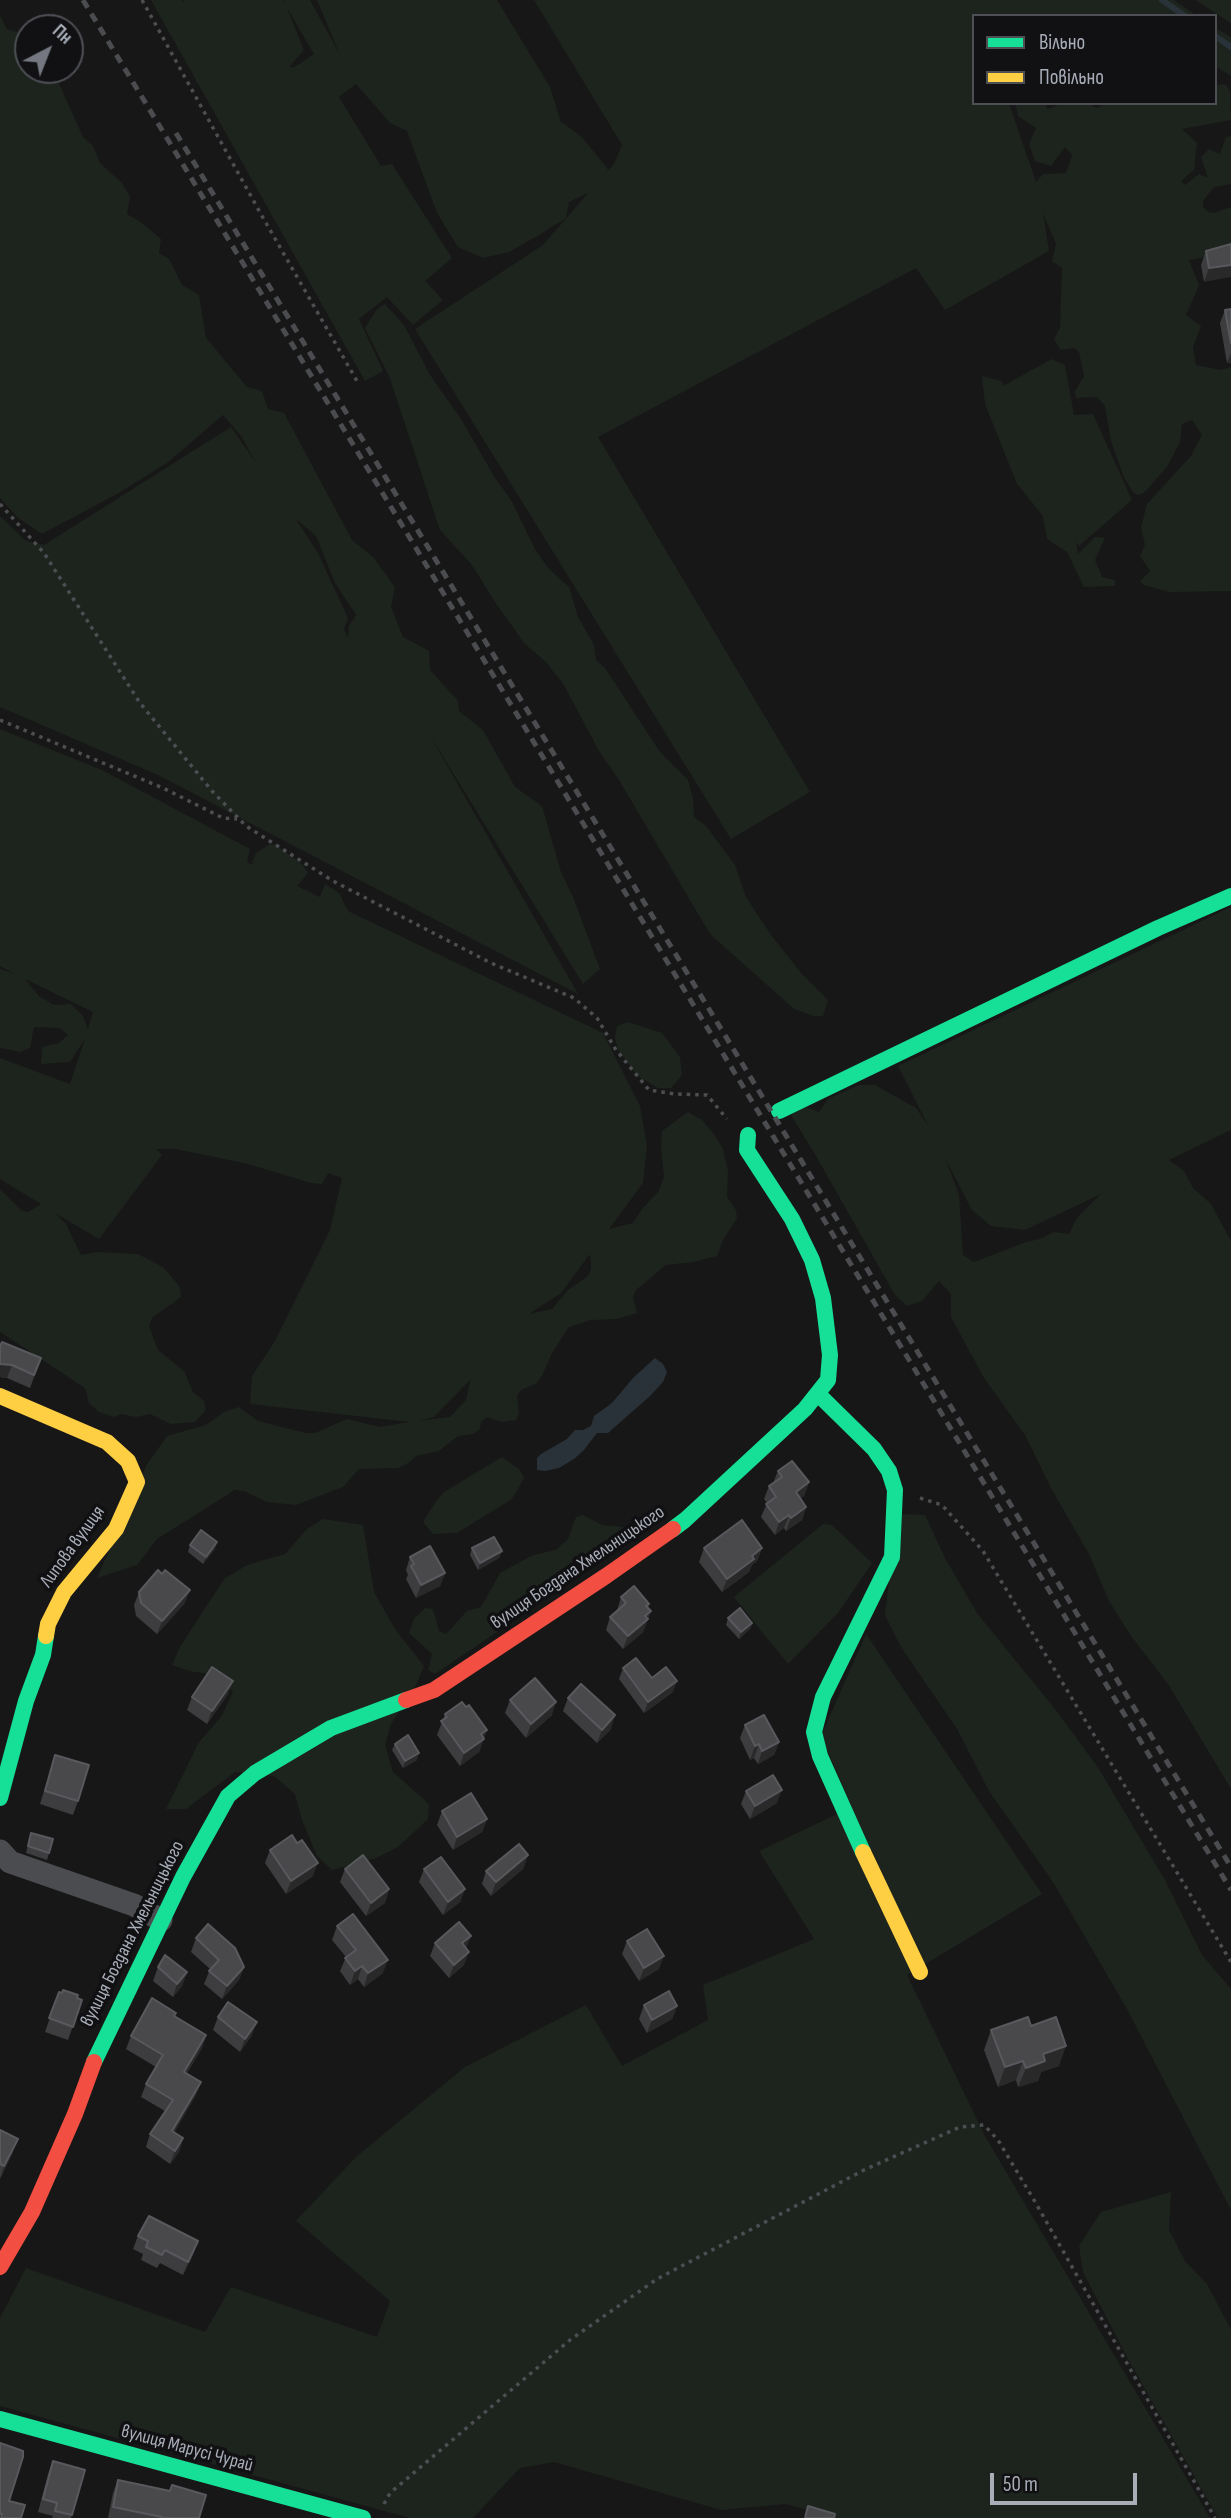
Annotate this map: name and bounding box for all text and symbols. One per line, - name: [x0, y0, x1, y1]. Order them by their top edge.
- north arrow: [14, 14, 84, 84]
- legend: [972, 14, 1217, 105]
- text: Пн: [48, 20, 77, 49]
- text: Вільно: [1039, 30, 1085, 55]
- text: Повільно: [1039, 65, 1104, 90]
- street label: вулиця Богдана Хмельницького: [487, 1501, 669, 1635]
- street label: Липова вулиця: [36, 1502, 110, 1592]
- street label: вулиця Богдана Хмельницького: [76, 1838, 190, 2030]
- street label: вулиця Марусі Чурай: [119, 2420, 255, 2478]
- scale bar: [993, 2458, 1140, 2502]
- text: 50 m: [1003, 2472, 1038, 2497]

